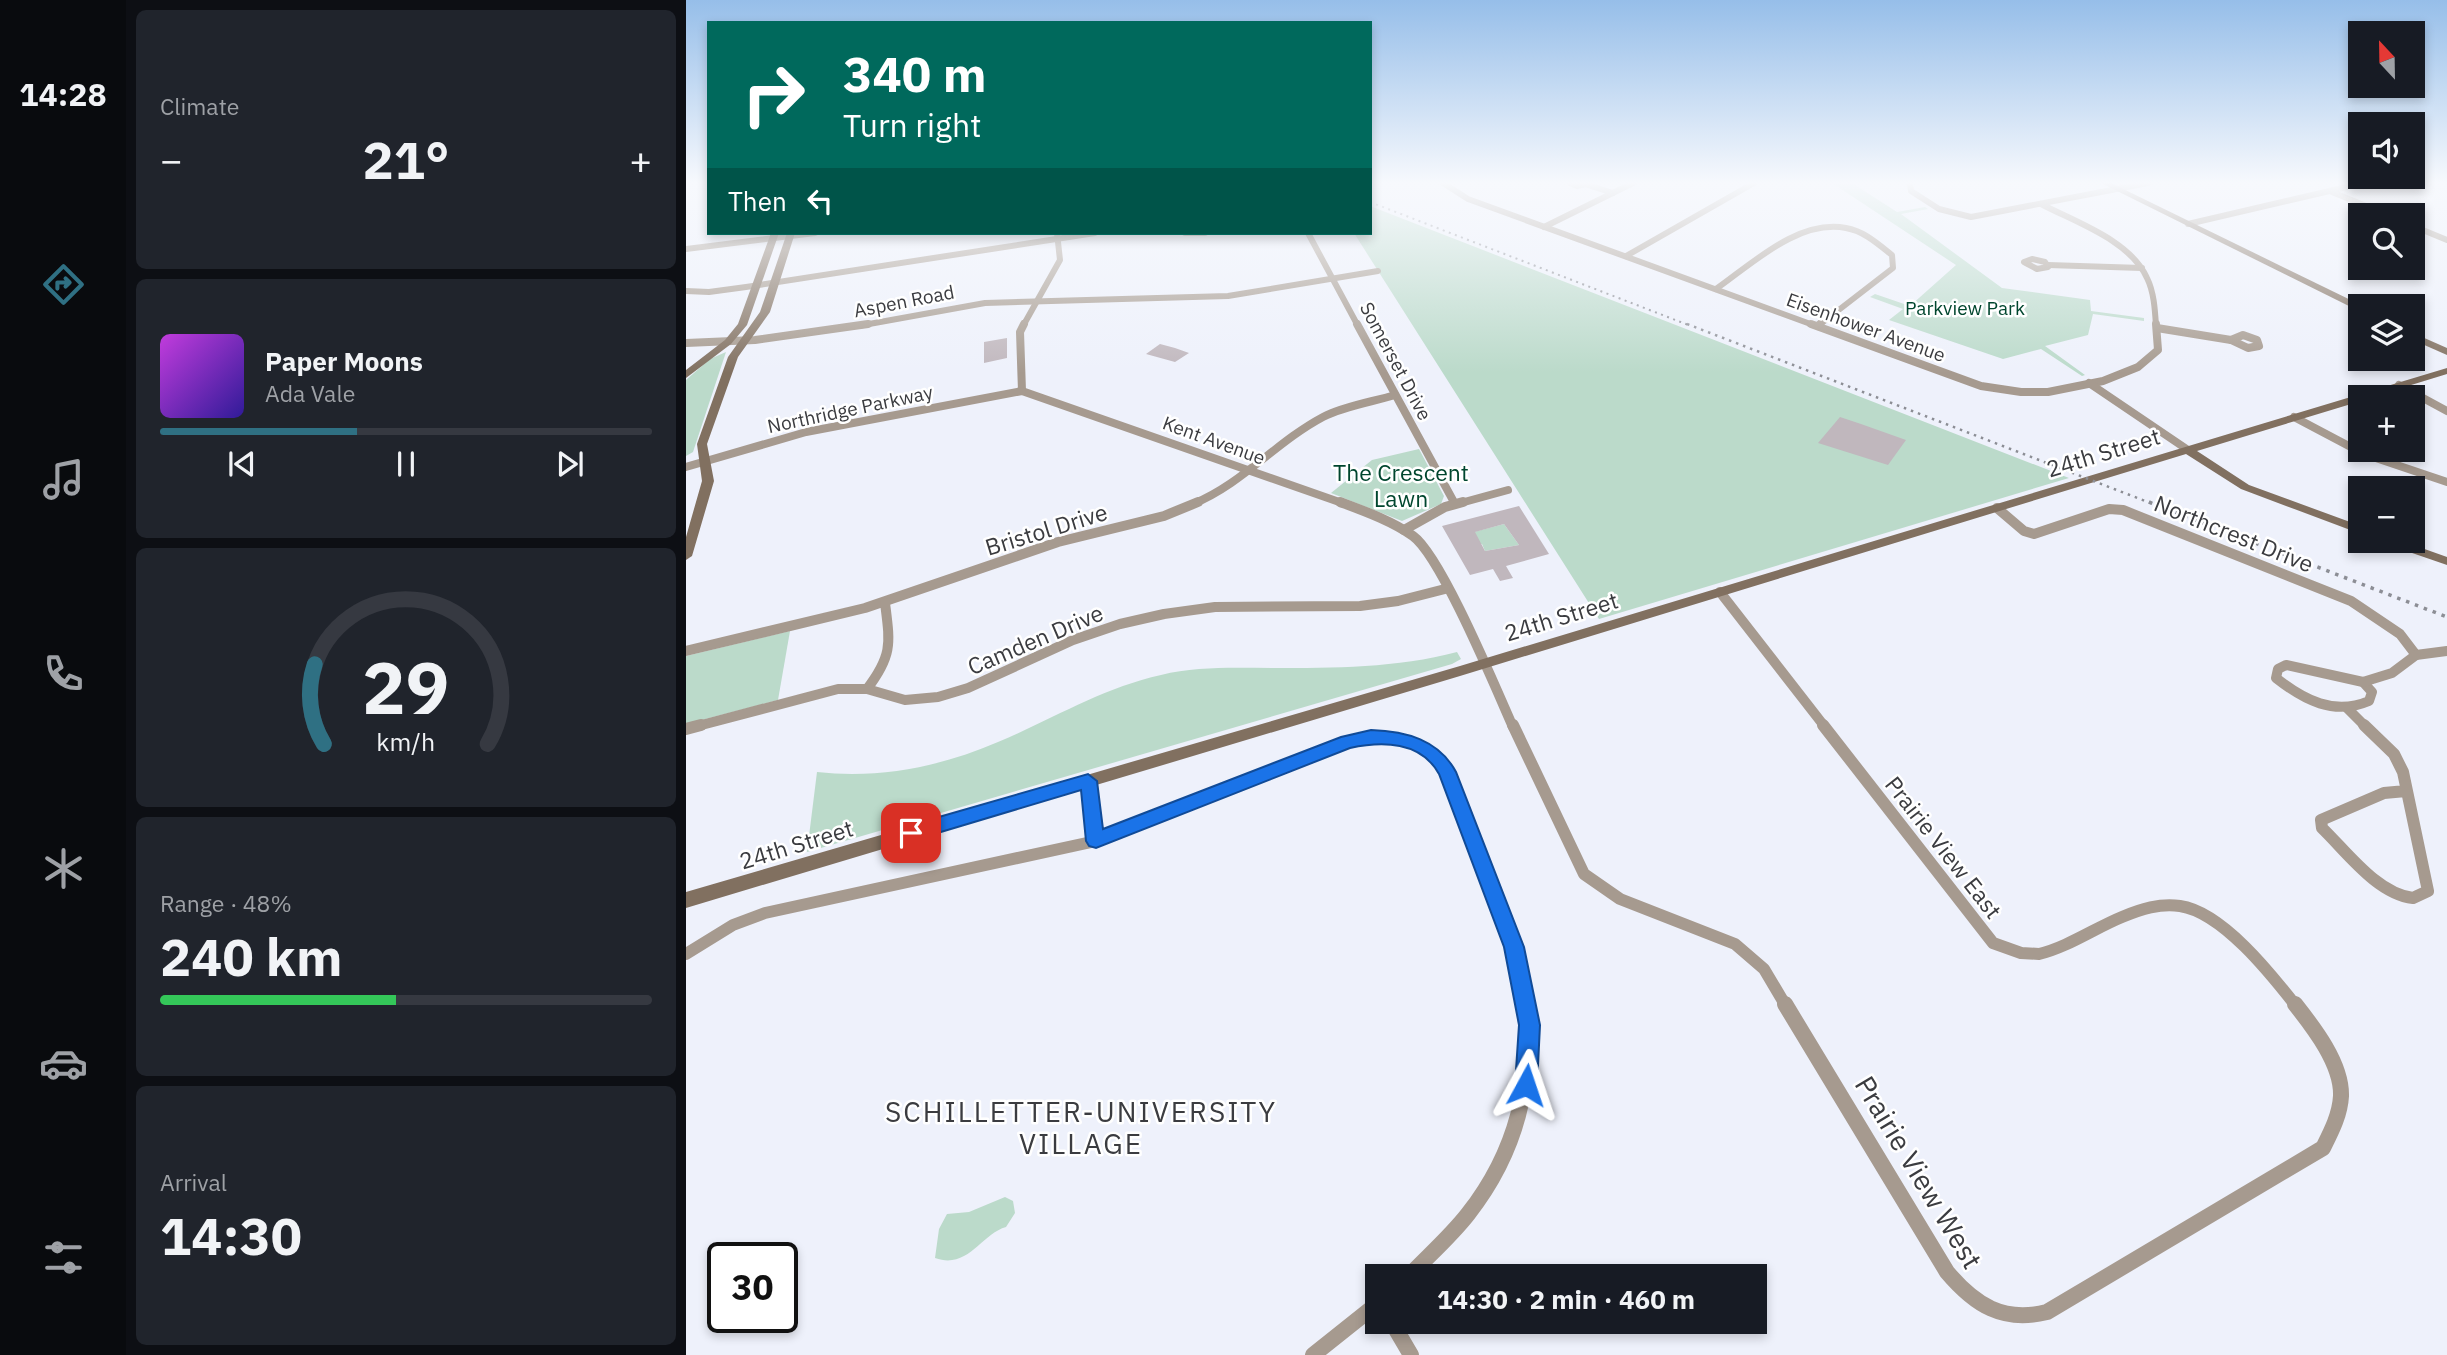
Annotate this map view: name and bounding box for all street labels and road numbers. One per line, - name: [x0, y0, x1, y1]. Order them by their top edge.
- street label: Aspen Road: [852, 280, 956, 322]
- street label: Eisenhower Avenue: [1783, 287, 1949, 367]
- street label: Somerset Drive: [1355, 298, 1437, 424]
- street label: Northridge Parkway: [765, 380, 935, 438]
- street label: Kent Avenue: [1159, 410, 1269, 470]
- street label: 24th Street: [2043, 421, 2163, 483]
- street label: Northcrest Drive: [2150, 487, 2318, 579]
- street label: Bristol Drive: [981, 496, 1111, 562]
- street label: 24th Street: [1501, 585, 1621, 647]
- street label: Camden Drive: [963, 597, 1107, 681]
- street label: Prairie View East: [1879, 770, 2009, 924]
- street label: 24th Street: [736, 813, 856, 875]
- street label: Prairie View West: [1847, 1069, 1991, 1275]

